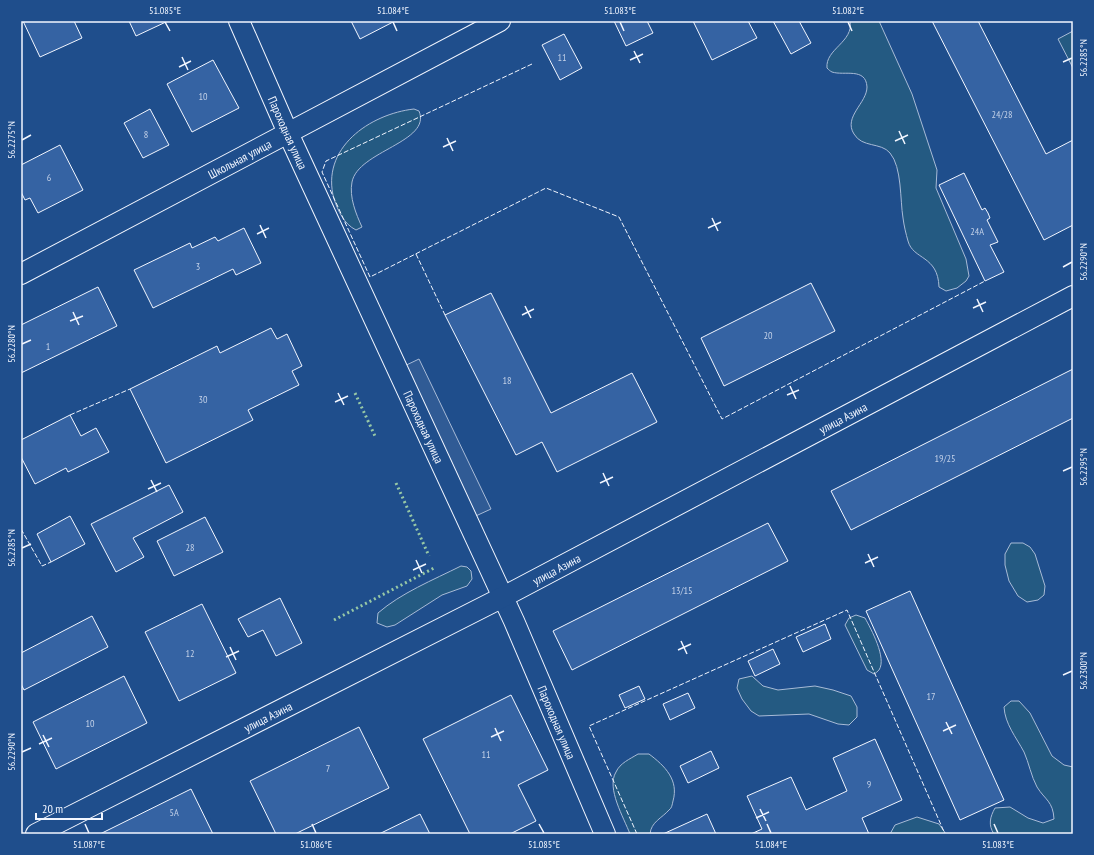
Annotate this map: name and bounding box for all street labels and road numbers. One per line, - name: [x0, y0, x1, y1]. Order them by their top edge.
- street label: Пароходная улица: [265, 94, 311, 172]
- street label: Школьная улица: [205, 136, 274, 181]
- street label: Пароходная улица: [401, 388, 447, 466]
- street label: улица Азина: [816, 399, 870, 436]
- street label: улица Азина: [530, 550, 583, 588]
- street label: Пароходная улица: [535, 683, 580, 761]
- street label: улица Азина: [241, 698, 295, 735]

